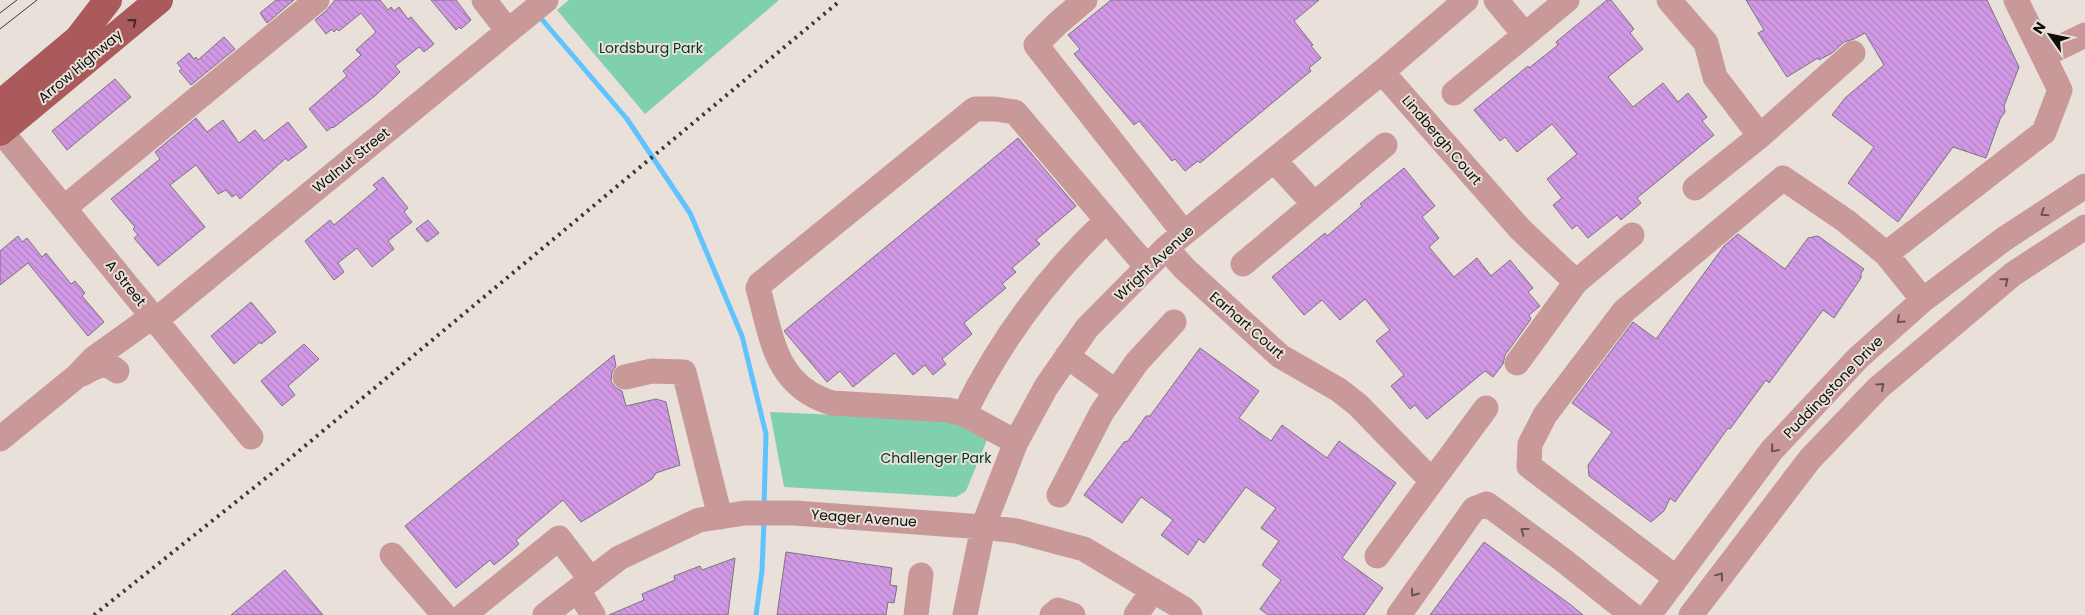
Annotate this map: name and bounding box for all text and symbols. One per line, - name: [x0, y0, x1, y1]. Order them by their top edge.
- north arrow: [2025, 10, 2075, 60]
- text: N: [2028, 18, 2050, 38]
- one-way arrow: [127, 19, 136, 28]
- street label: Arrow Highway: [34, 25, 127, 107]
- park label: Lordsburg Park: [599, 38, 704, 58]
- street label: Lindbergh Court: [1398, 91, 1486, 189]
- street label: Walnut Street: [308, 123, 394, 197]
- one-way arrow: [2041, 207, 2050, 216]
- street label: Wright Avenue: [1110, 221, 1198, 305]
- street label: A Street: [101, 256, 151, 310]
- one-way arrow: [1999, 277, 2008, 286]
- street label: Earhart Court: [1205, 287, 1289, 363]
- one-way arrow: [1897, 315, 1906, 324]
- street label: Puddingstone Drive: [1779, 331, 1888, 443]
- one-way arrow: [1875, 383, 1884, 392]
- one-way arrow: [1771, 443, 1780, 452]
- park label: Challenger Park: [881, 448, 992, 468]
- street label: Yeager Avenue: [810, 504, 918, 532]
- one-way arrow: [1520, 528, 1530, 537]
- one-way arrow: [1715, 573, 1723, 582]
- one-way arrow: [1411, 587, 1420, 597]

